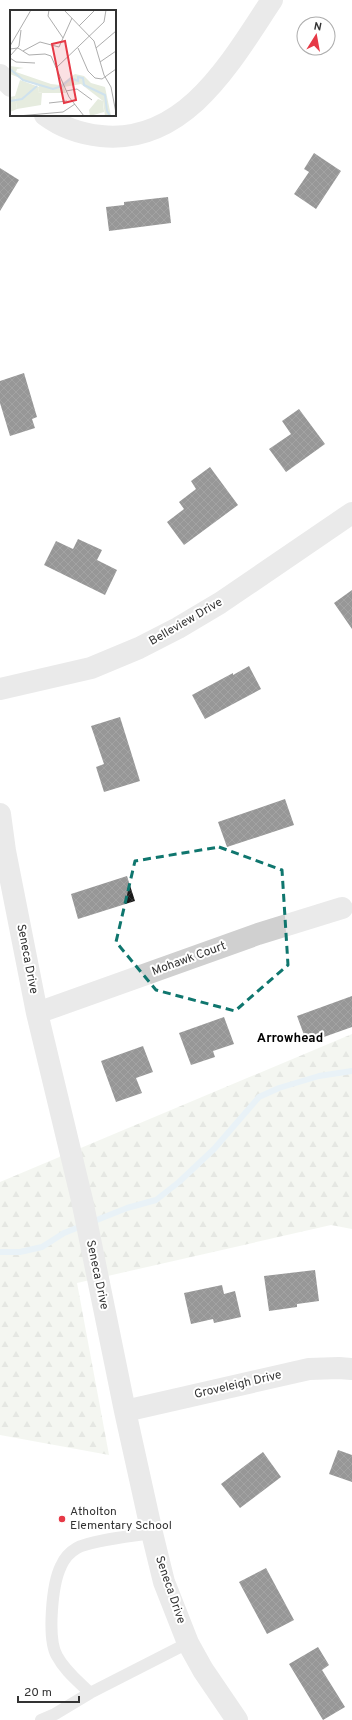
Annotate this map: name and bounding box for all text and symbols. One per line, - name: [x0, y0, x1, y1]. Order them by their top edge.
- inset map: [10, 10, 116, 116]
- north arrow: [296, 16, 336, 56]
- text: N: [313, 20, 323, 35]
- street label: Belleview Drive: [146, 594, 226, 650]
- street label: Seneca Drive: [12, 923, 42, 995]
- street label: Mohawk Court: [150, 938, 228, 980]
- district label: Arrowhead: [257, 1031, 323, 1047]
- street label: Seneca Drive: [82, 1239, 112, 1311]
- street label: Groveleigh Drive: [193, 1367, 283, 1403]
- place label: Atholton Elementary School: [70, 1504, 172, 1534]
- marker: Atholton Elementary School: [57, 1514, 67, 1524]
- street label: Seneca Drive: [151, 1554, 189, 1626]
- scale bar: [18, 1678, 79, 1704]
- text: 20 m: [24, 1685, 52, 1701]

